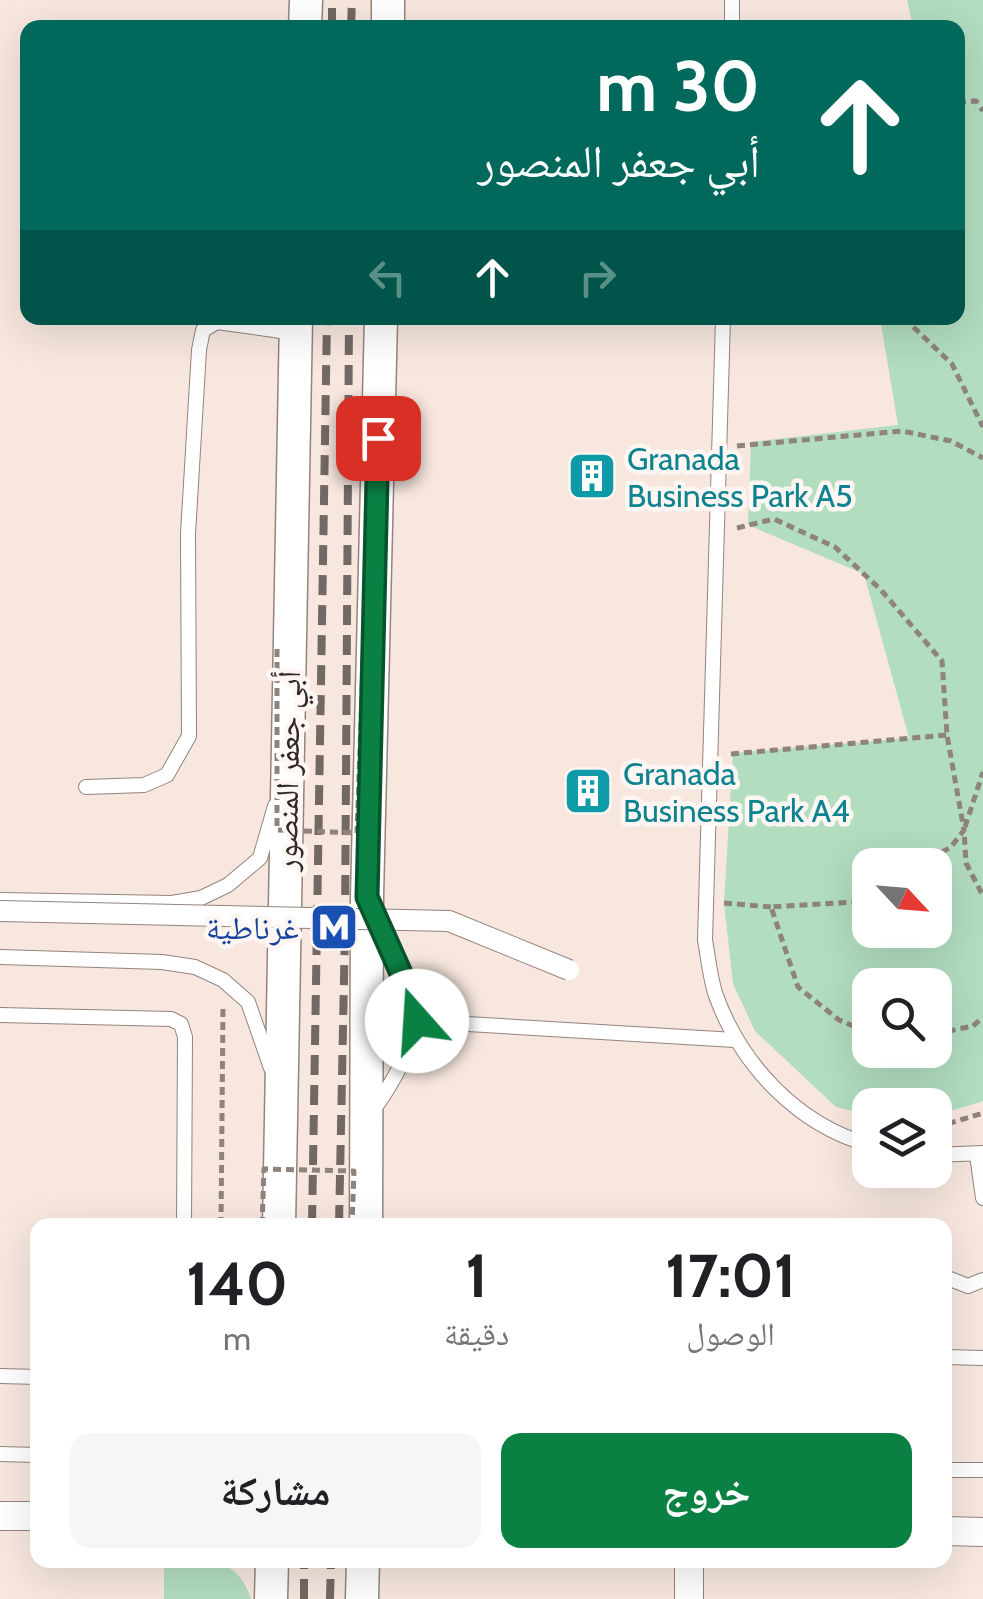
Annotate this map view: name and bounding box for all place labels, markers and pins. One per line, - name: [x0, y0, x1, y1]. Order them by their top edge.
- pin: [336, 396, 421, 481]
- place label: Granada Business Park A5: [627, 439, 853, 515]
- building icon: Granada Business Park A5: [566, 450, 618, 502]
- place label: Granada Business Park A4: [623, 754, 850, 830]
- building icon: Granada Business Park A4: [562, 765, 614, 817]
- metro station icon: غرناطية: [308, 901, 360, 953]
- place label: غرناطية: [206, 908, 299, 947]

